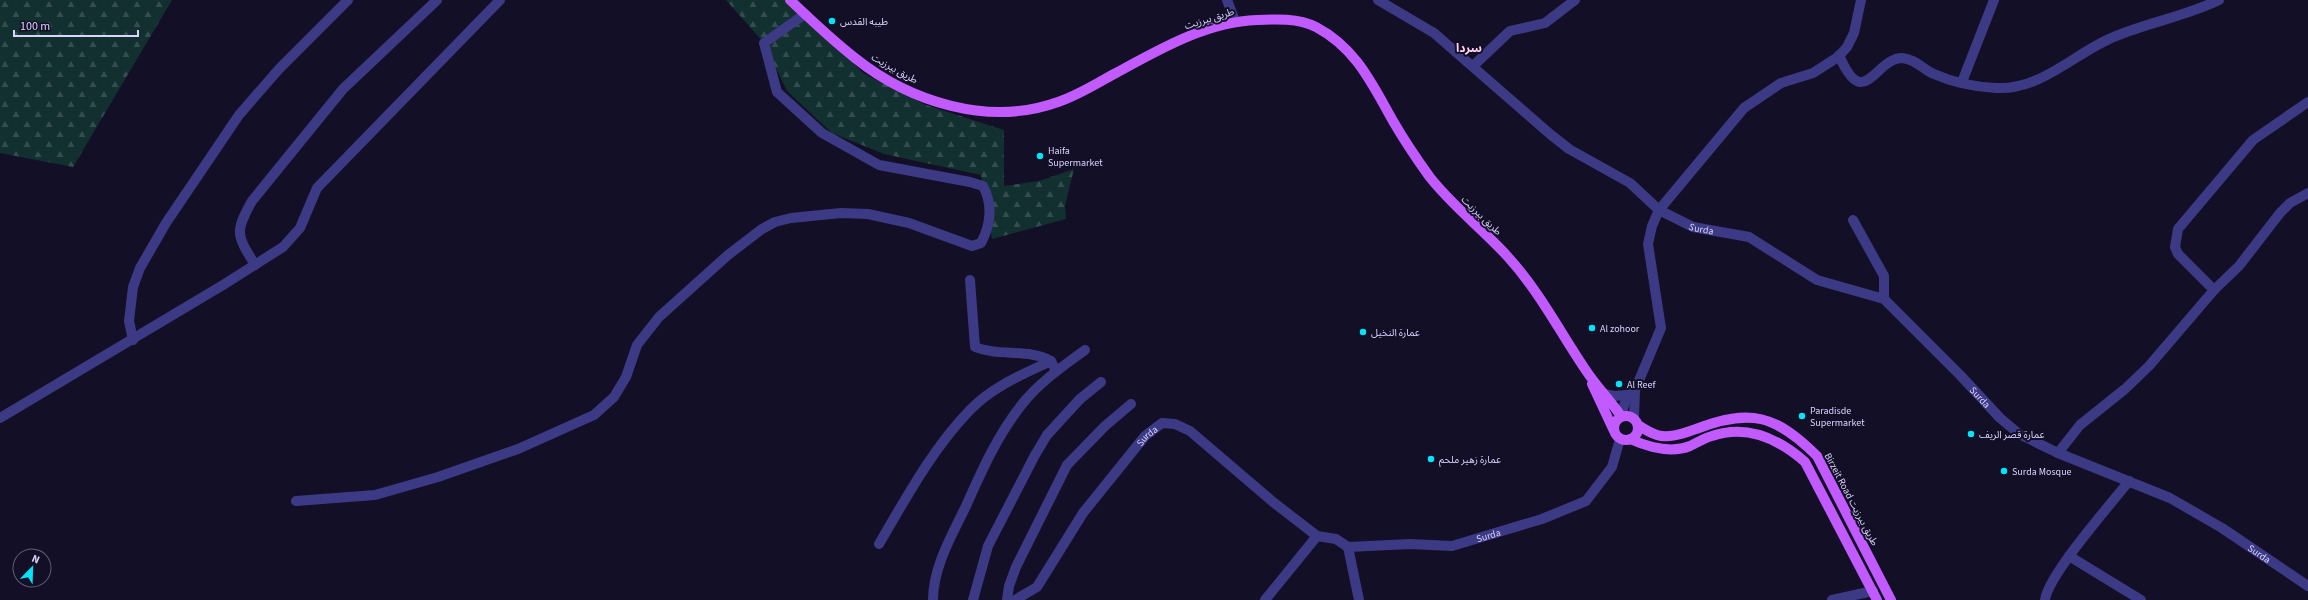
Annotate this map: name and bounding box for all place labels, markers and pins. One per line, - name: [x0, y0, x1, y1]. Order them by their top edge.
- place label: طيبه القدس: [840, 15, 888, 29]
- marker: طيبه القدس: [827, 16, 837, 26]
- place label: Haifa Supermarket: [1048, 144, 1103, 170]
- marker: Haifa Supermarket: [1035, 151, 1045, 161]
- place label: Al zohoor: [1600, 322, 1640, 336]
- marker: Al zohoor: [1587, 323, 1597, 333]
- place label: عمارة النخيل: [1371, 326, 1420, 340]
- marker: عمارة النخيل: [1358, 327, 1368, 337]
- place label: Al Reef: [1627, 378, 1656, 392]
- marker: Al Reef: [1614, 379, 1624, 389]
- place label: Paradisde Supermarket: [1810, 404, 1865, 430]
- marker: Paradisde Supermarket: [1797, 411, 1807, 421]
- place label: عمارة قصر الريف: [1979, 428, 2045, 442]
- marker: عمارة قصر الريف: [1966, 429, 1976, 439]
- place label: عمارة زهير ملحم: [1439, 453, 1501, 467]
- marker: عمارة زهير ملحم: [1426, 454, 1436, 464]
- place label: Surda Mosque: [2012, 465, 2072, 479]
- marker: Surda Mosque: [1999, 466, 2009, 476]

